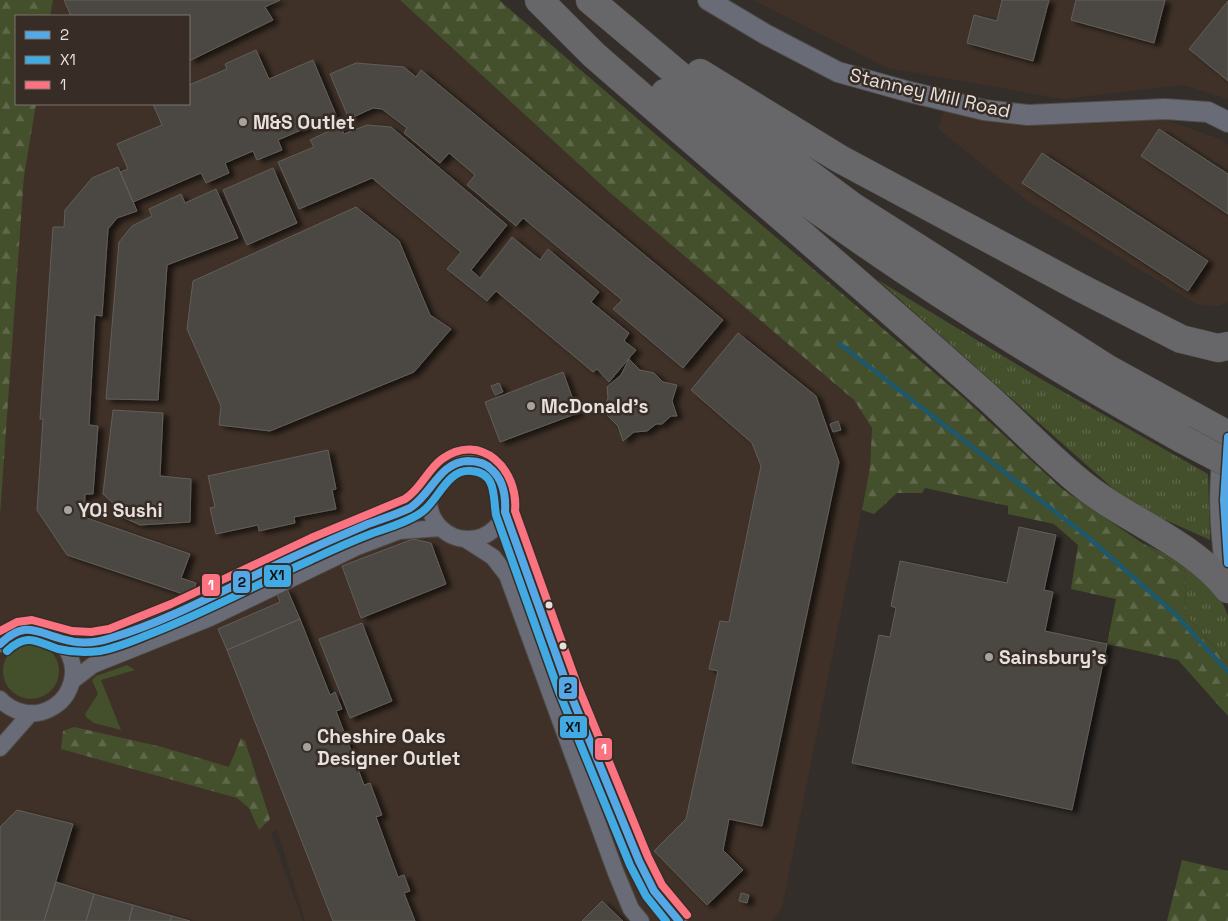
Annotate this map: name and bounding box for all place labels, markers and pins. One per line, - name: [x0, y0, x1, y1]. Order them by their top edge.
- place label: M&S Outlet: [253, 110, 355, 135]
- marker: M&S Outlet: [237, 116, 249, 128]
- place label: McDonald's: [541, 394, 648, 419]
- marker: McDonald's: [525, 400, 537, 412]
- place label: YO! Sushi: [78, 498, 163, 523]
- marker: YO! Sushi: [62, 504, 74, 516]
- unlabelled marker: [544, 600, 554, 610]
- unlabelled marker: [558, 641, 568, 651]
- place label: Sainsbury's: [999, 645, 1107, 670]
- marker: Sainsbury's: [983, 651, 995, 663]
- place label: Cheshire Oaks Designer Outlet: [317, 724, 460, 771]
- marker: Cheshire Oaks Designer Outlet: [301, 741, 313, 753]

